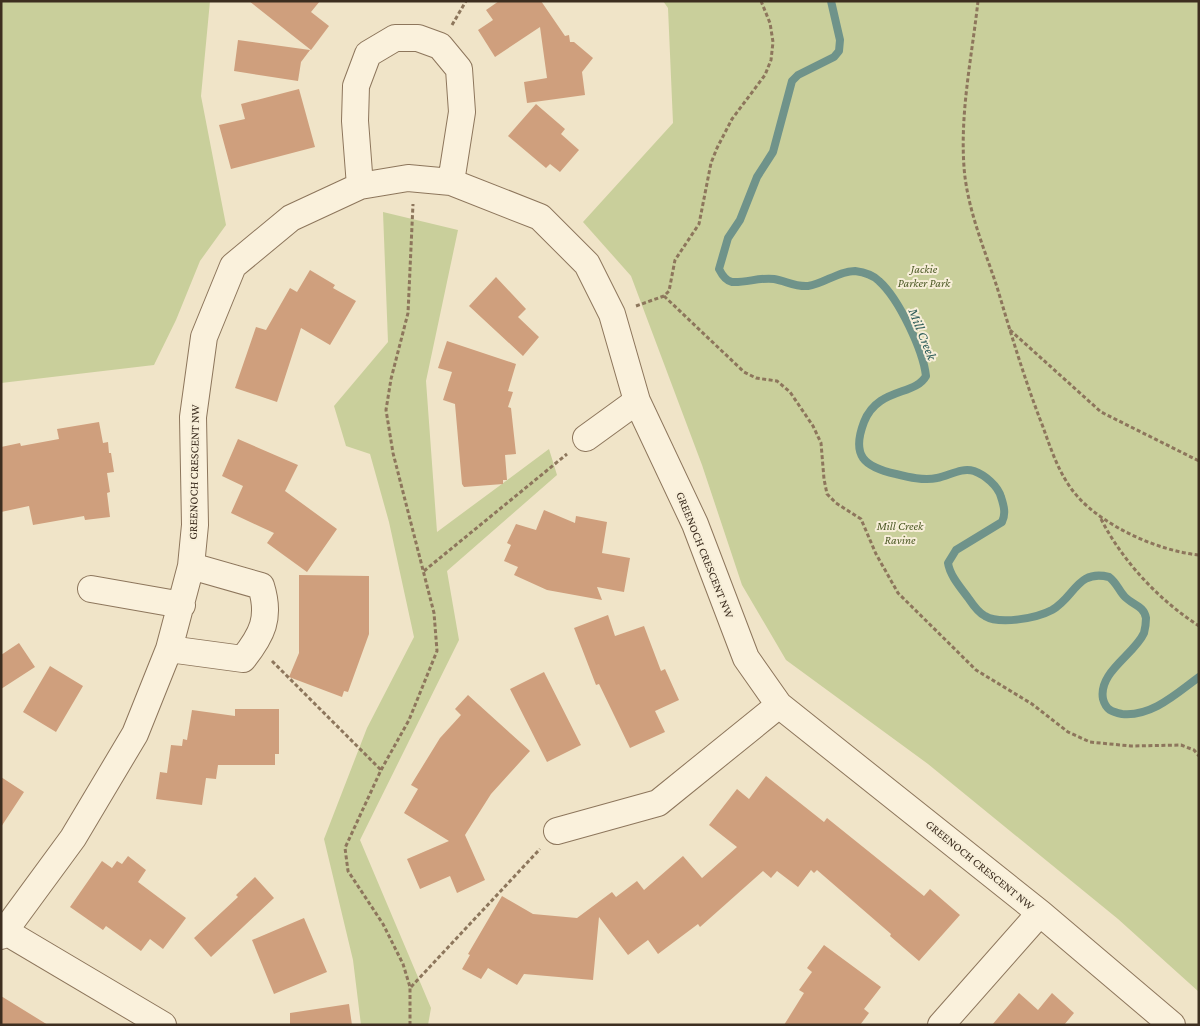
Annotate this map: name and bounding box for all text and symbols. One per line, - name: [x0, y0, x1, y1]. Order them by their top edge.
- park label: Jackie Parker Park: [898, 262, 951, 290]
- water label: Mill Creek: [905, 305, 941, 363]
- street label: GREENOCH CRESCENT NW: [186, 404, 202, 540]
- street label: GREENOCH CRESCENT NW: [673, 490, 737, 620]
- park label: Mill Creek Ravine: [876, 519, 924, 547]
- street label: GREENOCH CRESCENT NW: [923, 817, 1037, 913]

